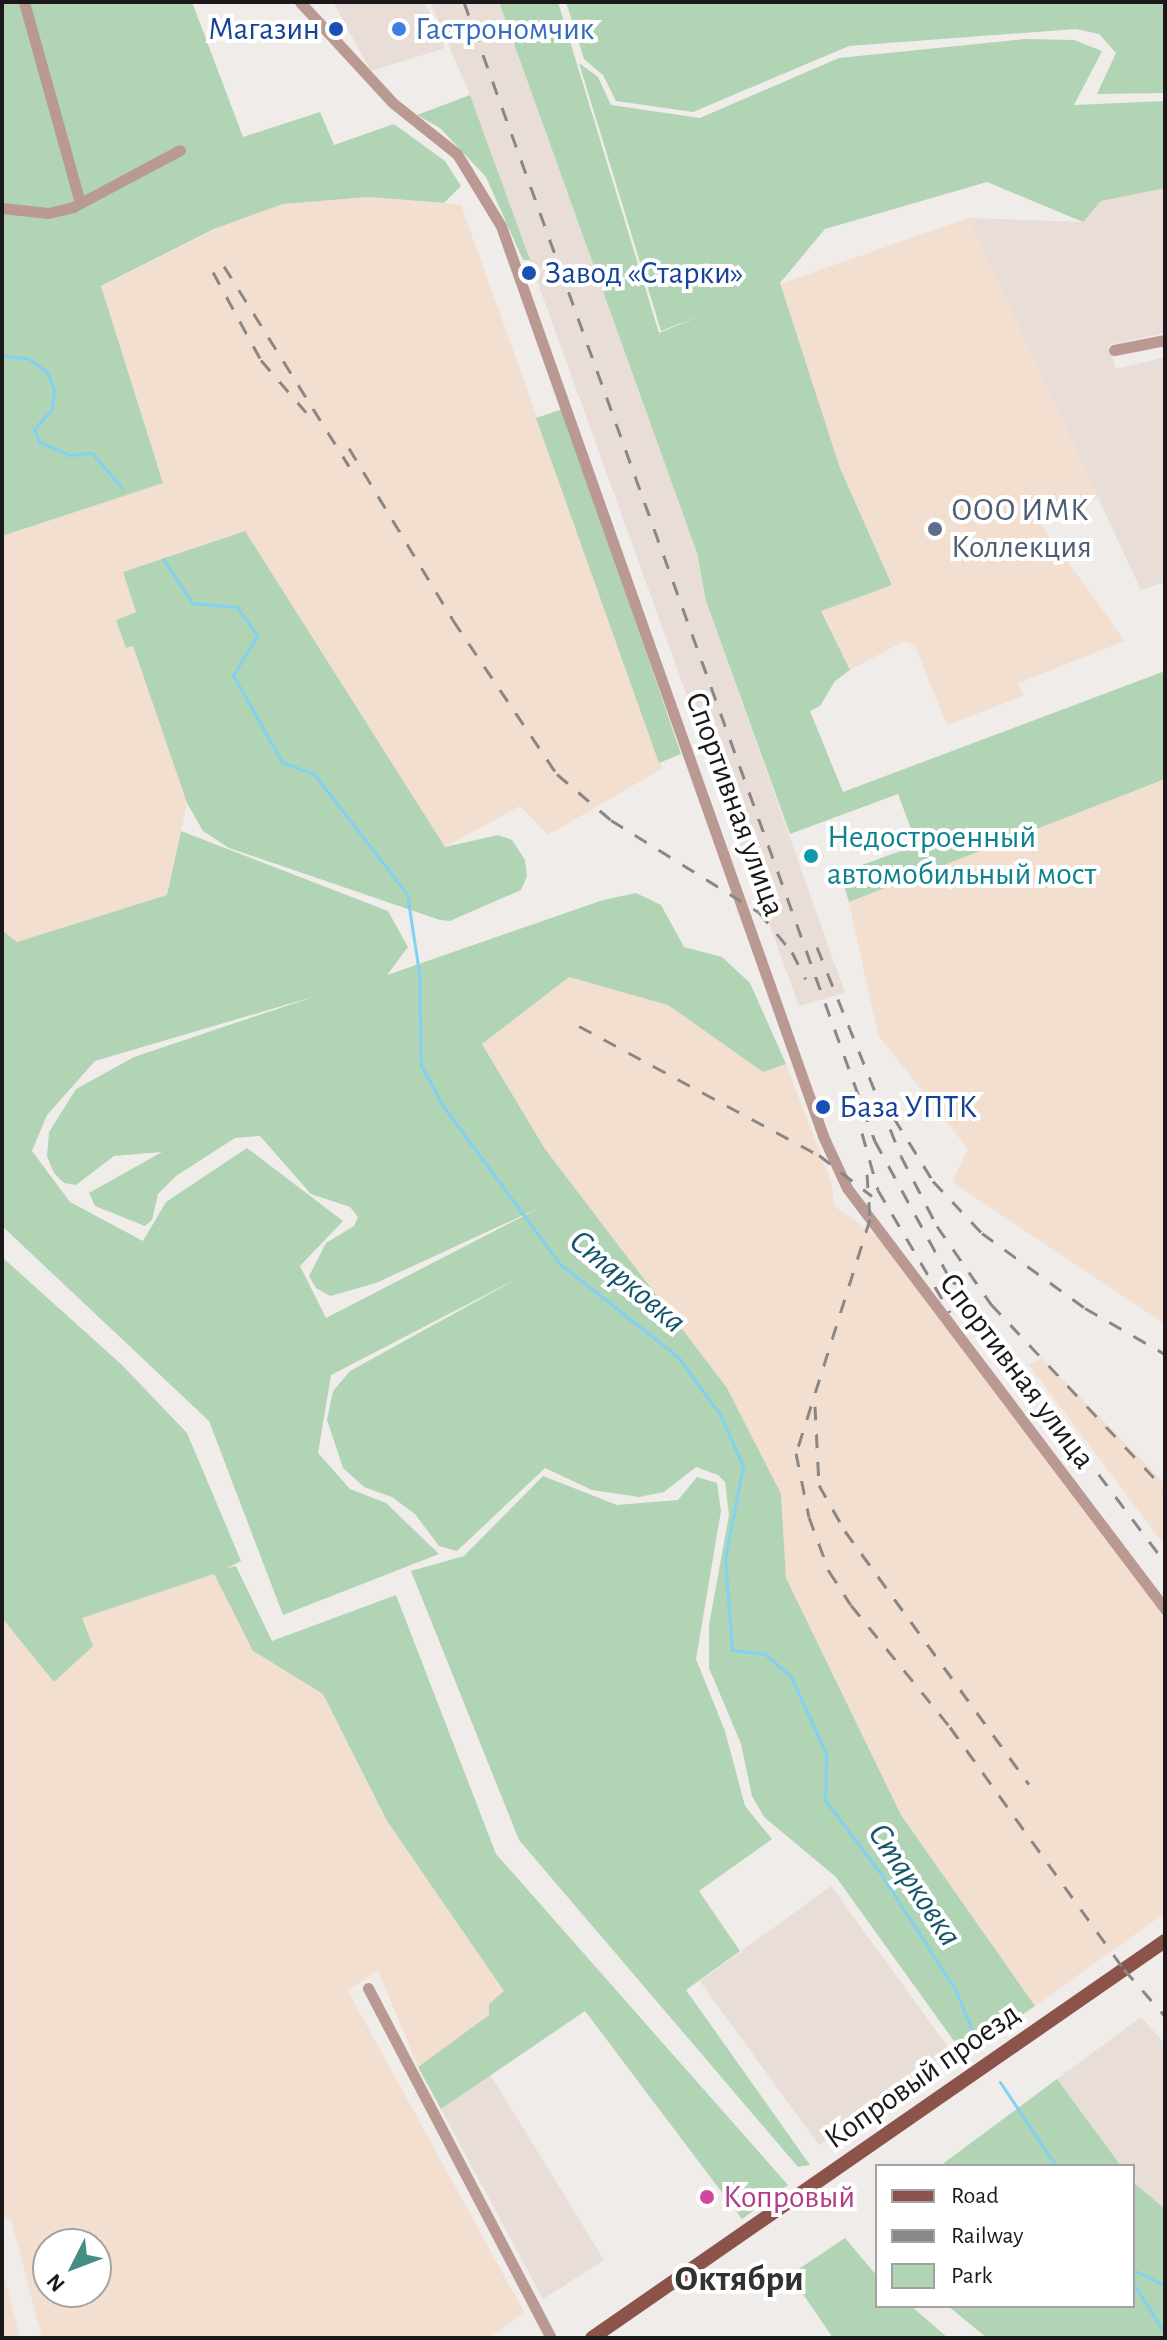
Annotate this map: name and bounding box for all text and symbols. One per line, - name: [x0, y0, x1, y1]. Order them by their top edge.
- place label: Магазин: [208, 10, 320, 48]
- place label: Гастрономчик: [415, 10, 594, 48]
- marker: Магазин: [327, 20, 345, 38]
- marker: Гастрономчик: [390, 20, 408, 38]
- place label: Завод «Старки»: [545, 254, 744, 292]
- marker: Завод «Старки»: [520, 264, 538, 282]
- place label: ООО ИМК Коллекция: [951, 492, 1092, 567]
- marker: ООО ИМК Коллекция: [926, 520, 944, 538]
- street label: Спортивная улица: [677, 687, 793, 921]
- place label: Недостроенный автомобильный мост: [827, 819, 1096, 894]
- marker: Недостроенный автомобильный мост: [802, 847, 820, 865]
- place label: База УПТК: [839, 1088, 977, 1126]
- marker: База УПТК: [814, 1098, 832, 1116]
- water label: Старковка: [560, 1221, 694, 1343]
- street label: Спортивная улица: [931, 1265, 1103, 1477]
- water label: Старковка: [858, 1816, 970, 1954]
- street label: Копровый проезд: [817, 1994, 1027, 2158]
- legend: [875, 2164, 1135, 2308]
- place label: Копровый: [723, 2178, 855, 2216]
- text: Road: [951, 2184, 999, 2208]
- marker: Копровый: [698, 2188, 716, 2206]
- text: Railway: [951, 2224, 1023, 2248]
- north arrow: [32, 2228, 112, 2308]
- district label: Октябри: [674, 2258, 804, 2302]
- text: Park: [951, 2264, 992, 2288]
- text: N: [42, 2270, 69, 2296]

